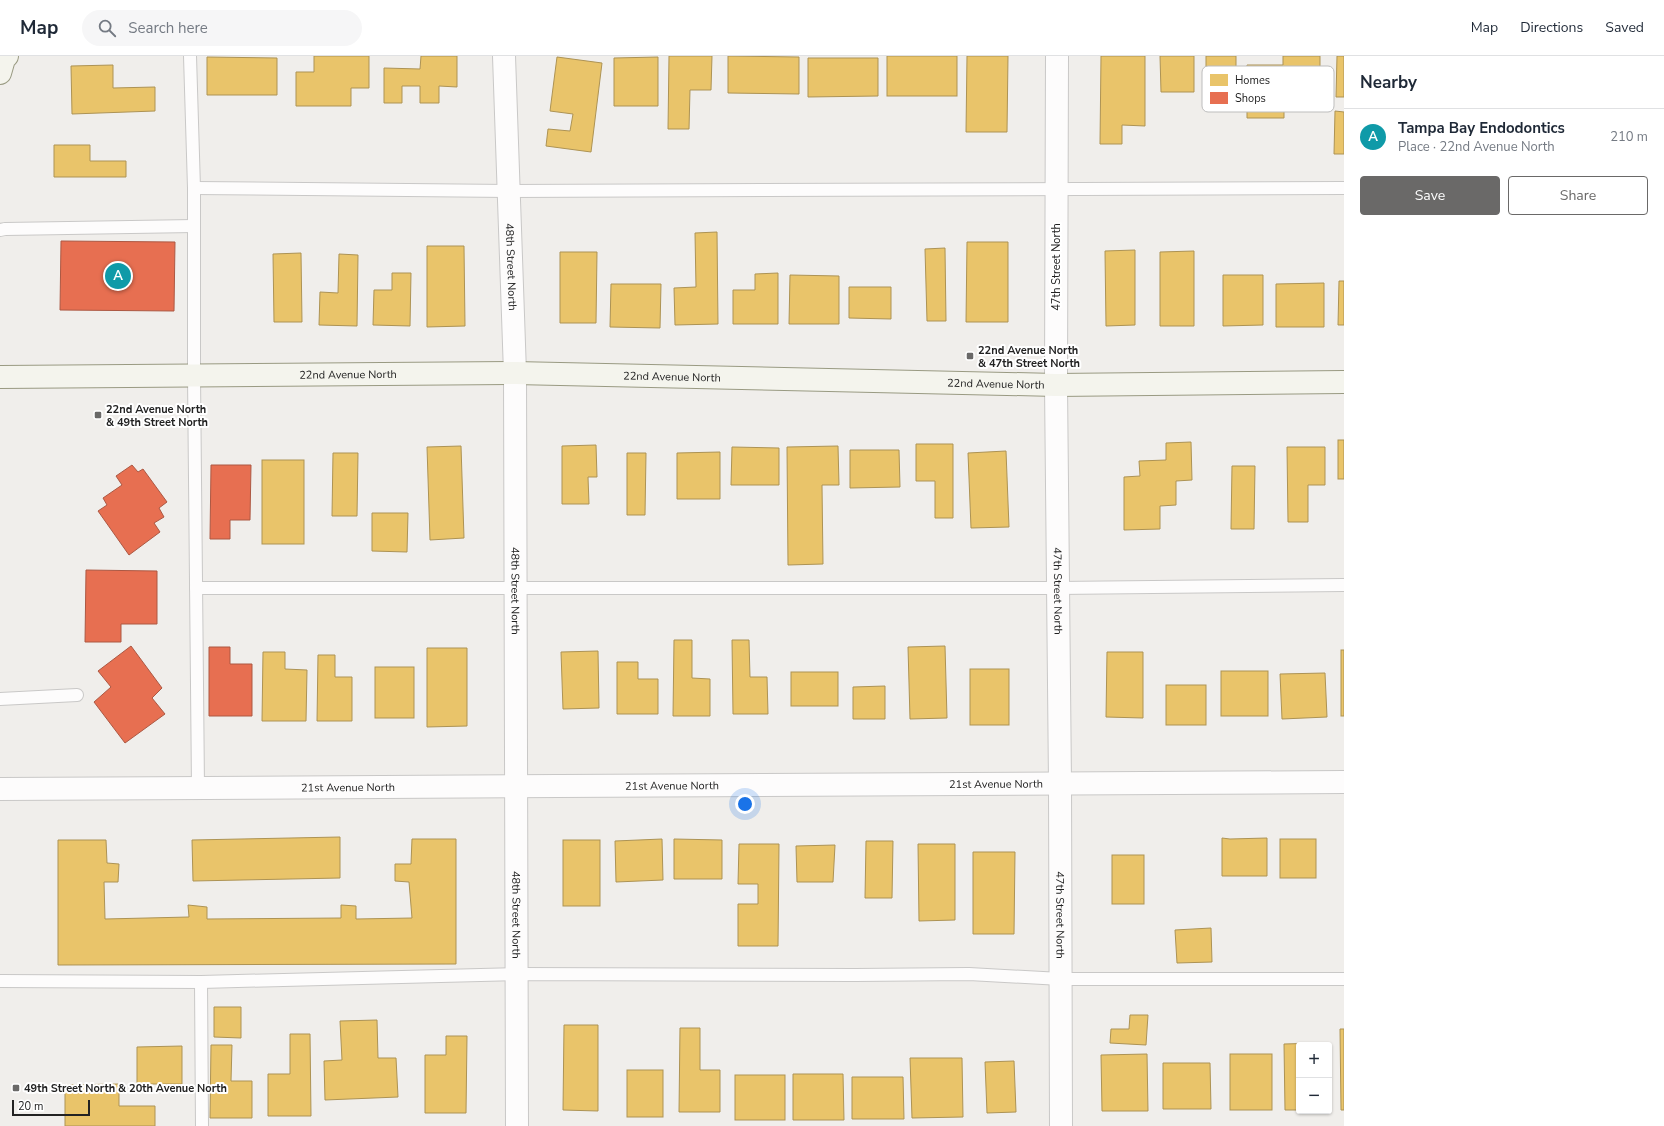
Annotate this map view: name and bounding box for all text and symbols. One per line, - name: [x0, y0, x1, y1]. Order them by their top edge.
- search box: [82, 10, 362, 46]
- text: Map: [20, 15, 58, 41]
- icon: search: [96, 17, 118, 39]
- text: Search here: [128, 18, 208, 38]
- text: Map: [1471, 18, 1498, 37]
- text: Directions: [1520, 18, 1583, 37]
- text: Saved: [1605, 18, 1644, 37]
- legend: [1202, 66, 1334, 112]
- text: Nearby: [1360, 71, 1417, 94]
- text: Homes: [1235, 73, 1270, 88]
- text: Shops: [1235, 91, 1266, 106]
- text: Tampa Bay Endodontics: [1398, 118, 1565, 138]
- text: A: [1368, 128, 1378, 146]
- text: 210 m: [1610, 128, 1648, 146]
- text: Place · 22nd Avenue North: [1398, 138, 1555, 156]
- button: Save: [1360, 176, 1500, 215]
- button: Share: [1508, 176, 1648, 215]
- street label: 48th Street North: [502, 223, 520, 311]
- street label: 47th Street North: [1049, 223, 1064, 311]
- pin: A: [105, 261, 131, 291]
- place label: 22nd Avenue North & 47th Street North: [978, 343, 1080, 371]
- marker: 22nd Avenue North & 47th Street North: [965, 351, 975, 361]
- street label: 22nd Avenue North: [299, 367, 397, 383]
- street label: 22nd Avenue North: [623, 368, 721, 386]
- street label: 22nd Avenue North: [947, 376, 1045, 393]
- place label: 22nd Avenue North & 49th Street North: [106, 402, 208, 430]
- marker: 22nd Avenue North & 49th Street North: [93, 410, 103, 420]
- street label: 48th Street North: [507, 547, 523, 635]
- street label: 47th Street North: [1050, 547, 1066, 635]
- street label: 21st Avenue North: [949, 777, 1043, 792]
- street label: 21st Avenue North: [625, 778, 719, 794]
- street label: 21st Avenue North: [301, 780, 395, 795]
- your location: [735, 794, 755, 814]
- street label: 48th Street North: [508, 871, 524, 959]
- street label: 47th Street North: [1052, 871, 1068, 959]
- map controls: [1296, 1042, 1332, 1114]
- button: +: [1296, 1042, 1332, 1078]
- button: −: [1296, 1078, 1332, 1114]
- place label: 49th Street North & 20th Avenue North: [24, 1081, 227, 1096]
- marker: 49th Street North & 20th Avenue North: [11, 1083, 21, 1093]
- scale bar: [12, 1098, 90, 1117]
- text: 20 m: [18, 1099, 43, 1114]

